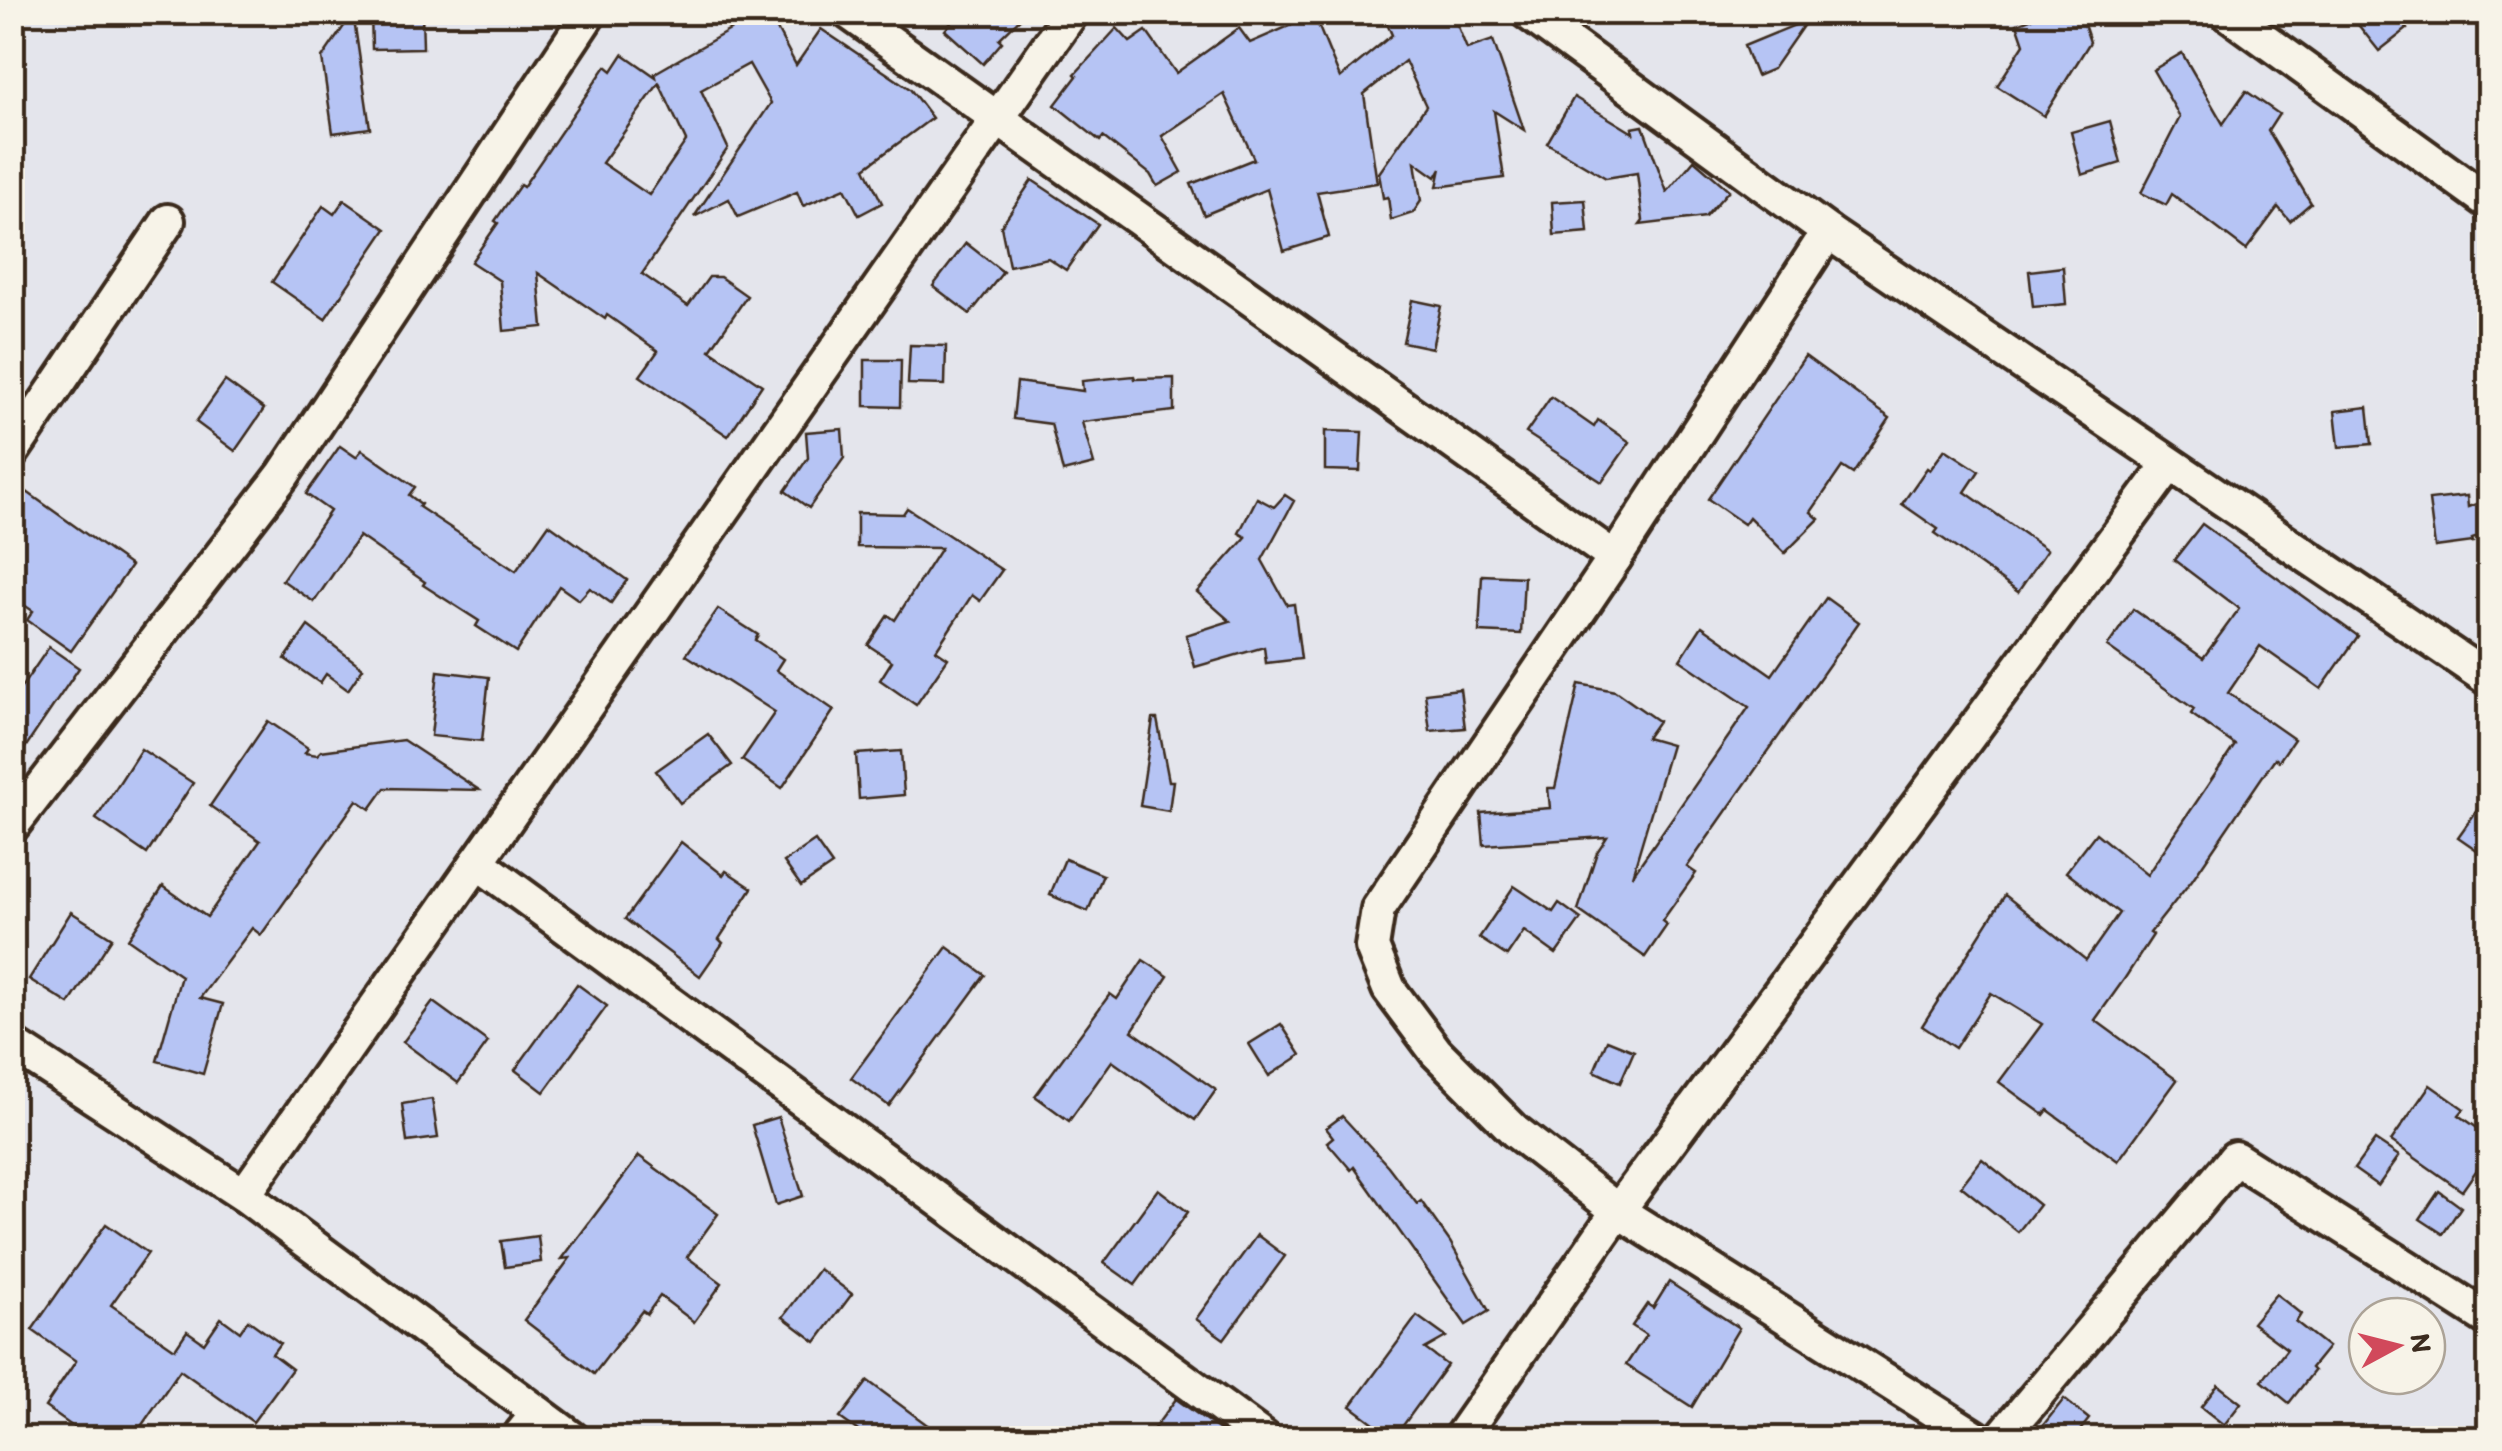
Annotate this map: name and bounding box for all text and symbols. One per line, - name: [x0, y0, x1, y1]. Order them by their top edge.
- north arrow: [2347, 1296, 2447, 1396]
- text: N: [2404, 1331, 2440, 1354]

